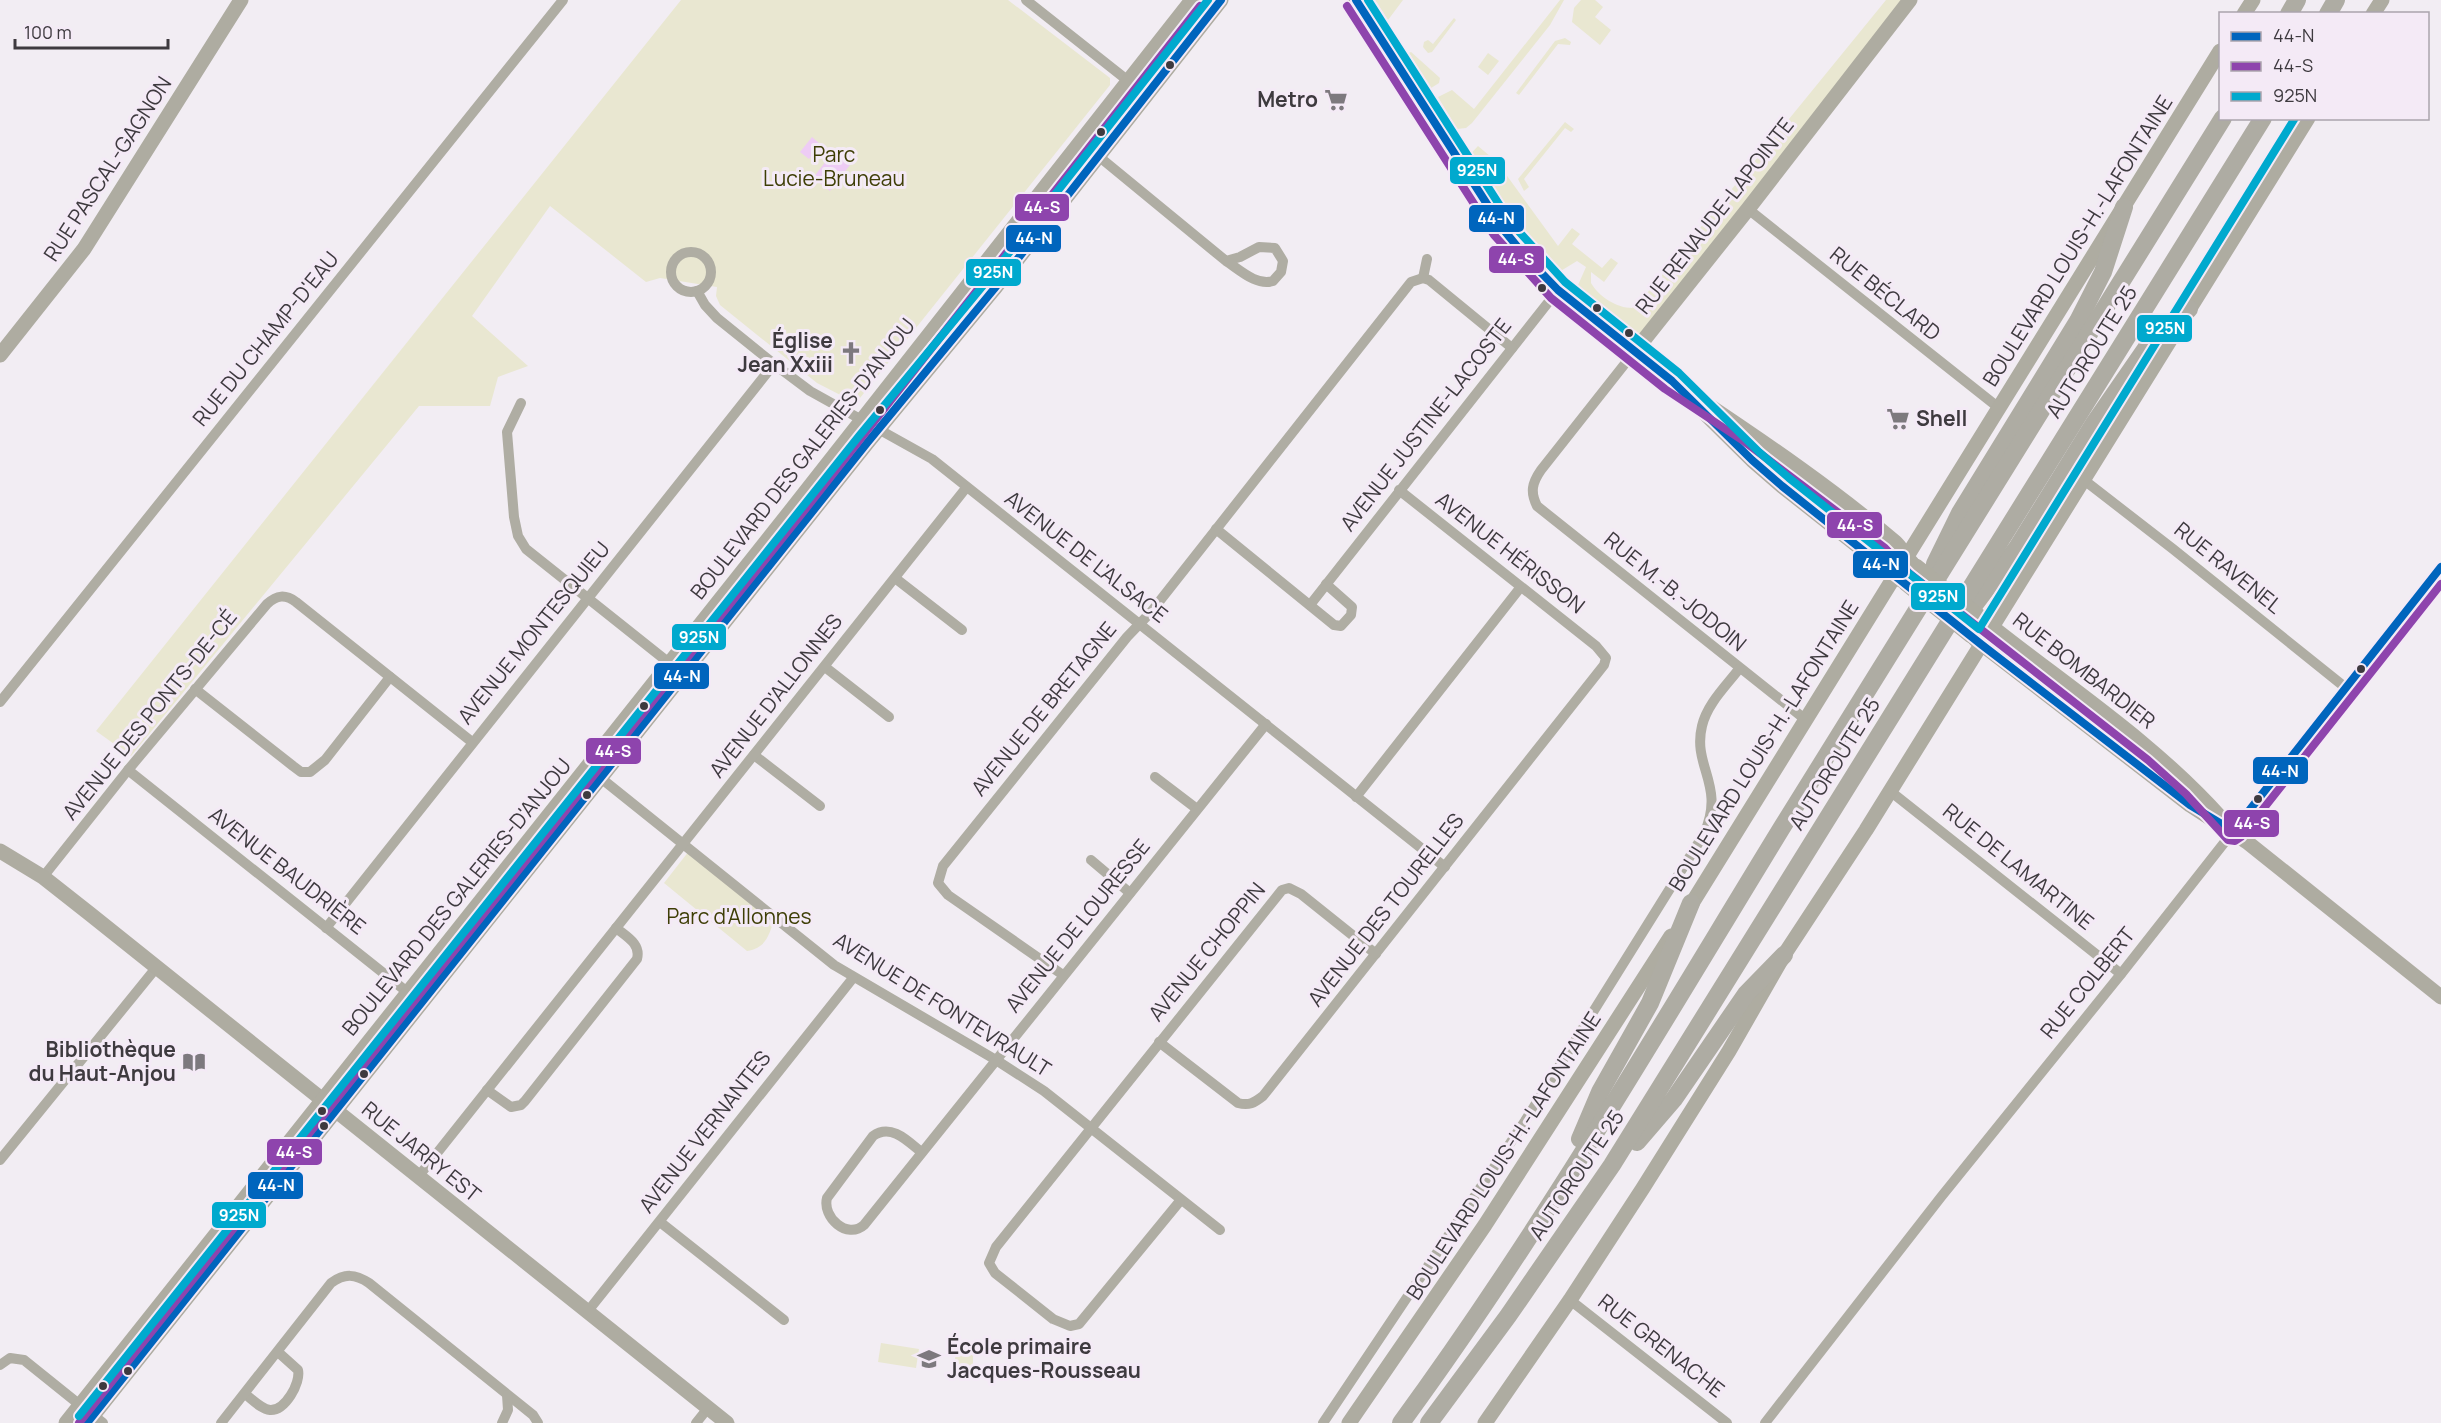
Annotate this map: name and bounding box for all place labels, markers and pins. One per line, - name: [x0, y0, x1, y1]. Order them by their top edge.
- unlabelled marker: [1164, 59, 1176, 71]
- place label: Metro: [1257, 85, 1318, 113]
- supermarket icon: Metro: [1323, 87, 1349, 113]
- unlabelled marker: [1095, 126, 1107, 138]
- unlabelled marker: [1536, 282, 1548, 294]
- unlabelled marker: [1591, 302, 1603, 314]
- place label: Église Jean Xxiii: [738, 326, 833, 378]
- unlabelled marker: [1623, 327, 1635, 339]
- church icon: Église Jean Xxiii: [838, 340, 864, 366]
- unlabelled marker: [874, 404, 886, 416]
- place label: Shell: [1916, 404, 1967, 432]
- supermarket icon: Shell: [1885, 406, 1911, 432]
- unlabelled marker: [2355, 663, 2367, 675]
- unlabelled marker: [638, 700, 650, 712]
- unlabelled marker: [581, 789, 593, 801]
- unlabelled marker: [2252, 793, 2264, 805]
- place label: Bibliothèque du Haut-Anjou: [28, 1035, 176, 1087]
- library icon: Bibliothèque du Haut-Anjou: [181, 1049, 207, 1075]
- unlabelled marker: [358, 1068, 370, 1080]
- unlabelled marker: [316, 1105, 328, 1117]
- unlabelled marker: [318, 1120, 330, 1132]
- place label: École primaire Jacques-Rousseau: [947, 1332, 1141, 1384]
- school or university icon: École primaire Jacques-Rousseau: [916, 1346, 942, 1372]
- unlabelled marker: [122, 1365, 134, 1377]
- unlabelled marker: [97, 1380, 109, 1392]

